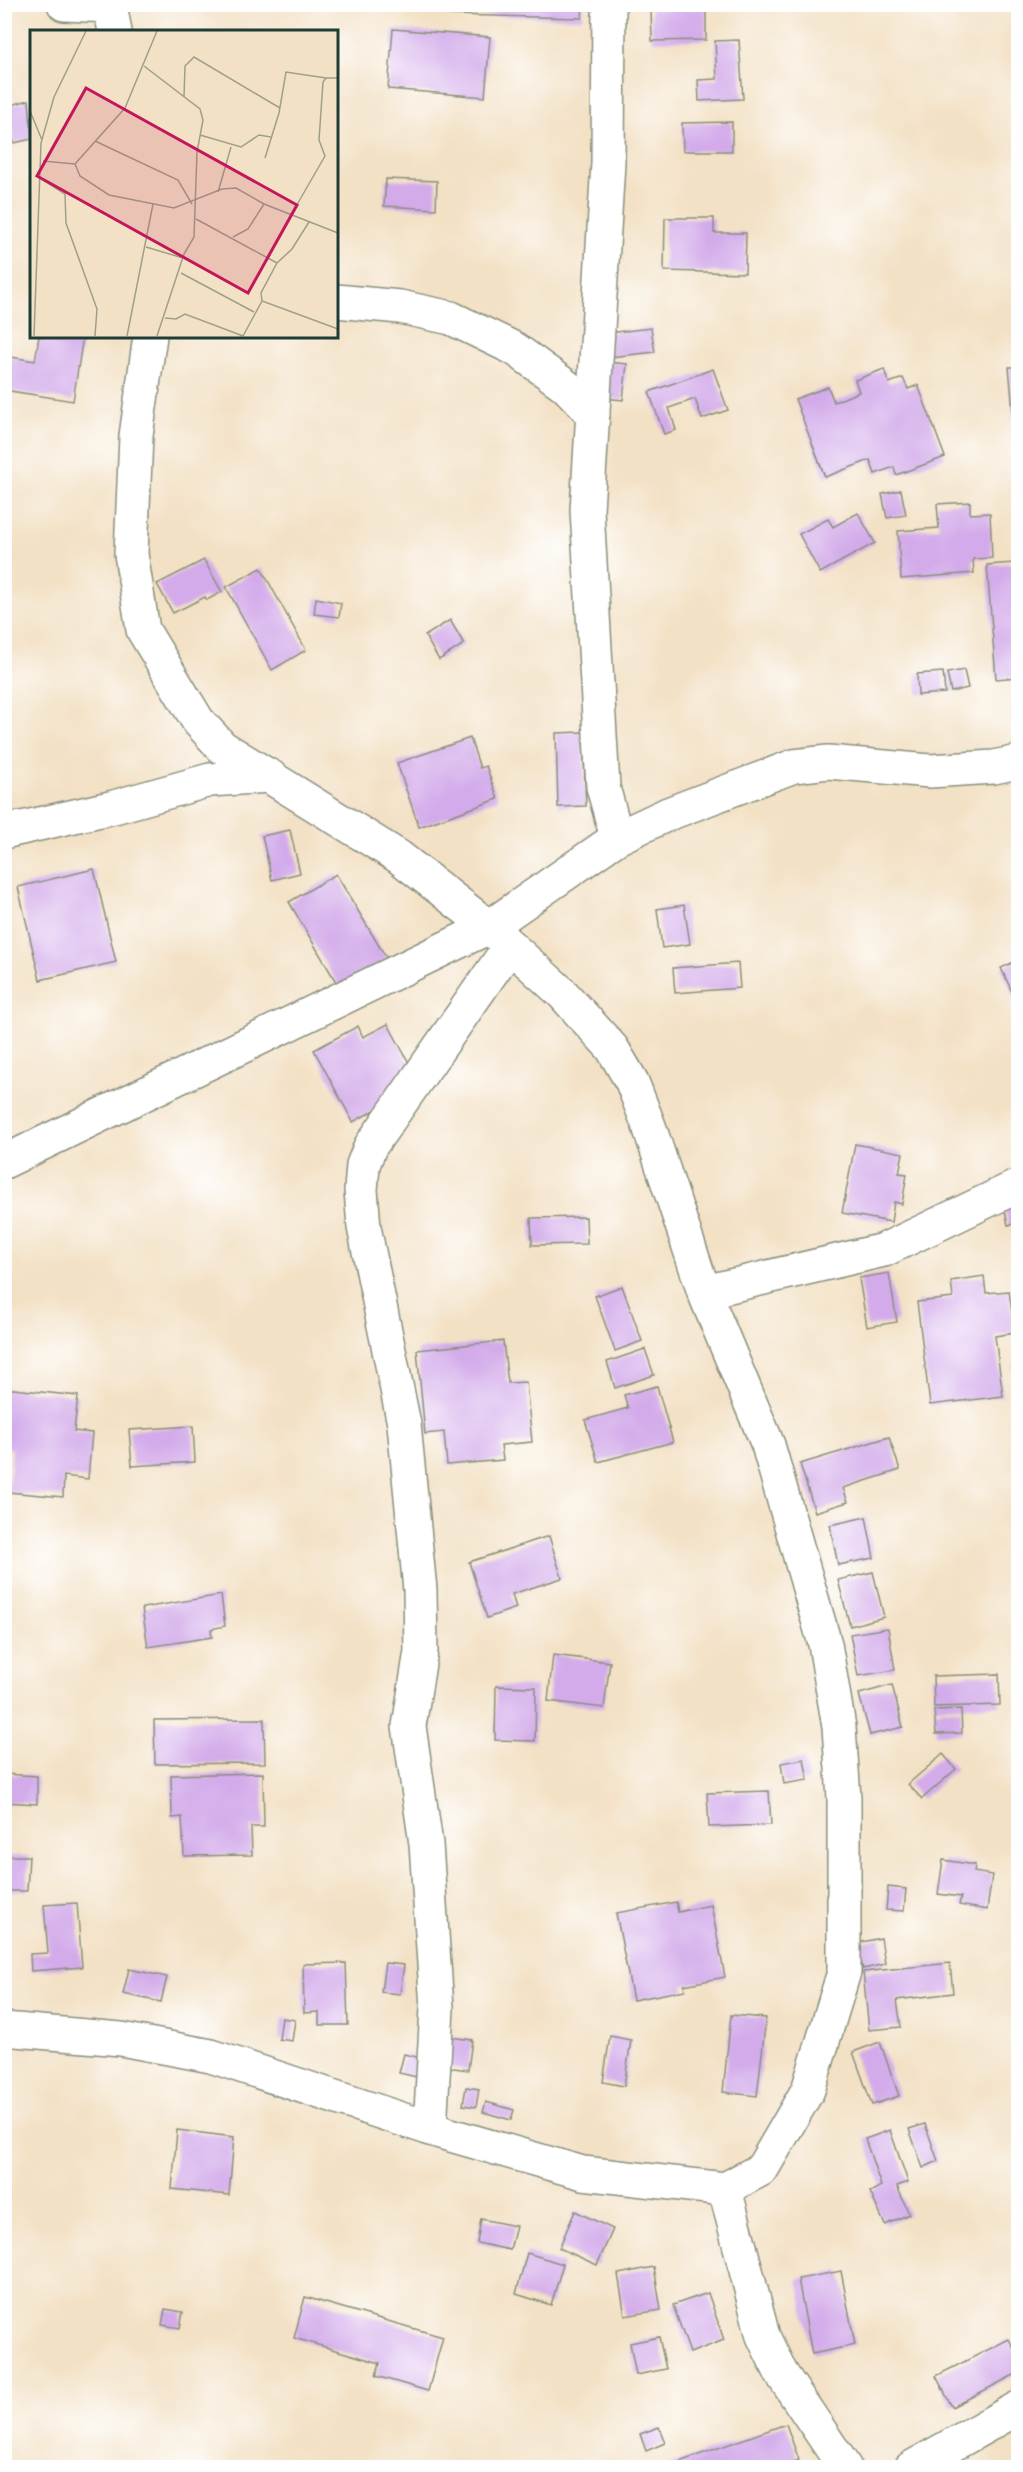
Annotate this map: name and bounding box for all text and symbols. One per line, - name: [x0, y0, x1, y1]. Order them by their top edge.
- inset map: [30, 30, 338, 338]

